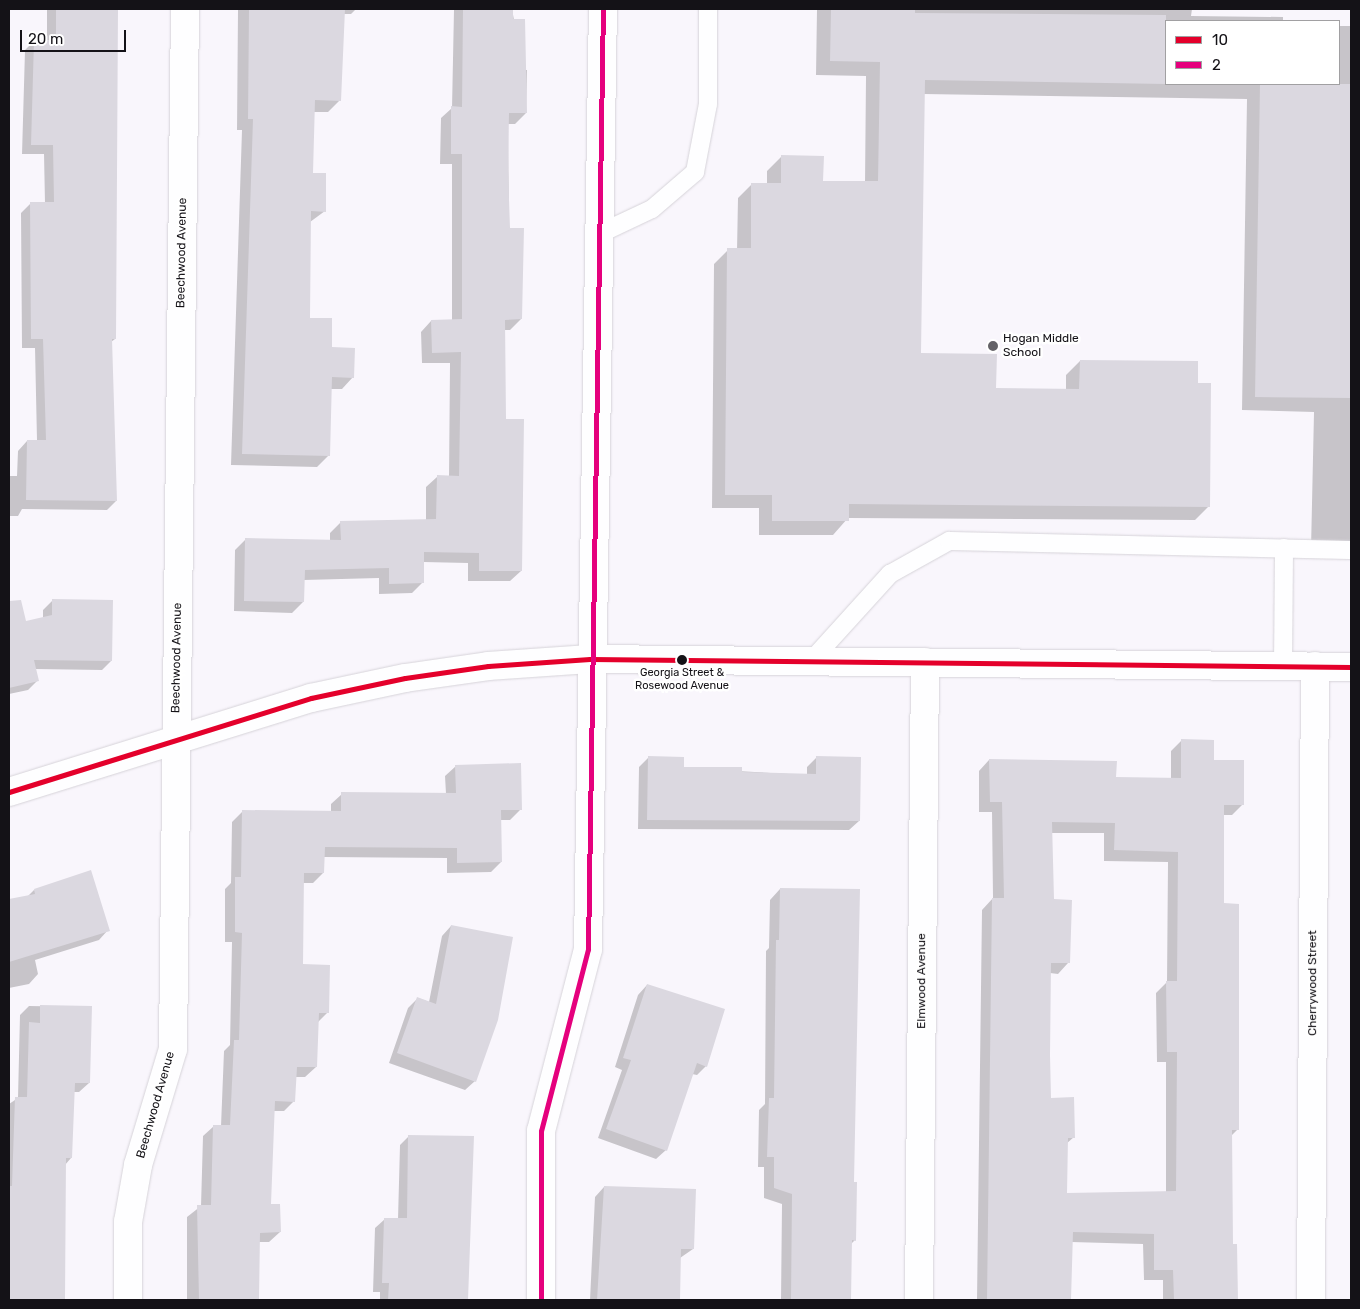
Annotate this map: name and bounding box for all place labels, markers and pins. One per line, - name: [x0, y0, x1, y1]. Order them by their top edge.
- place label: Hogan Middle School: [1003, 332, 1079, 360]
- marker: Hogan Middle School: [987, 340, 999, 352]
- marker: Georgia Street & Rosewood Avenue: [677, 655, 687, 665]
- place label: Georgia Street & Rosewood Avenue: [635, 667, 729, 693]

